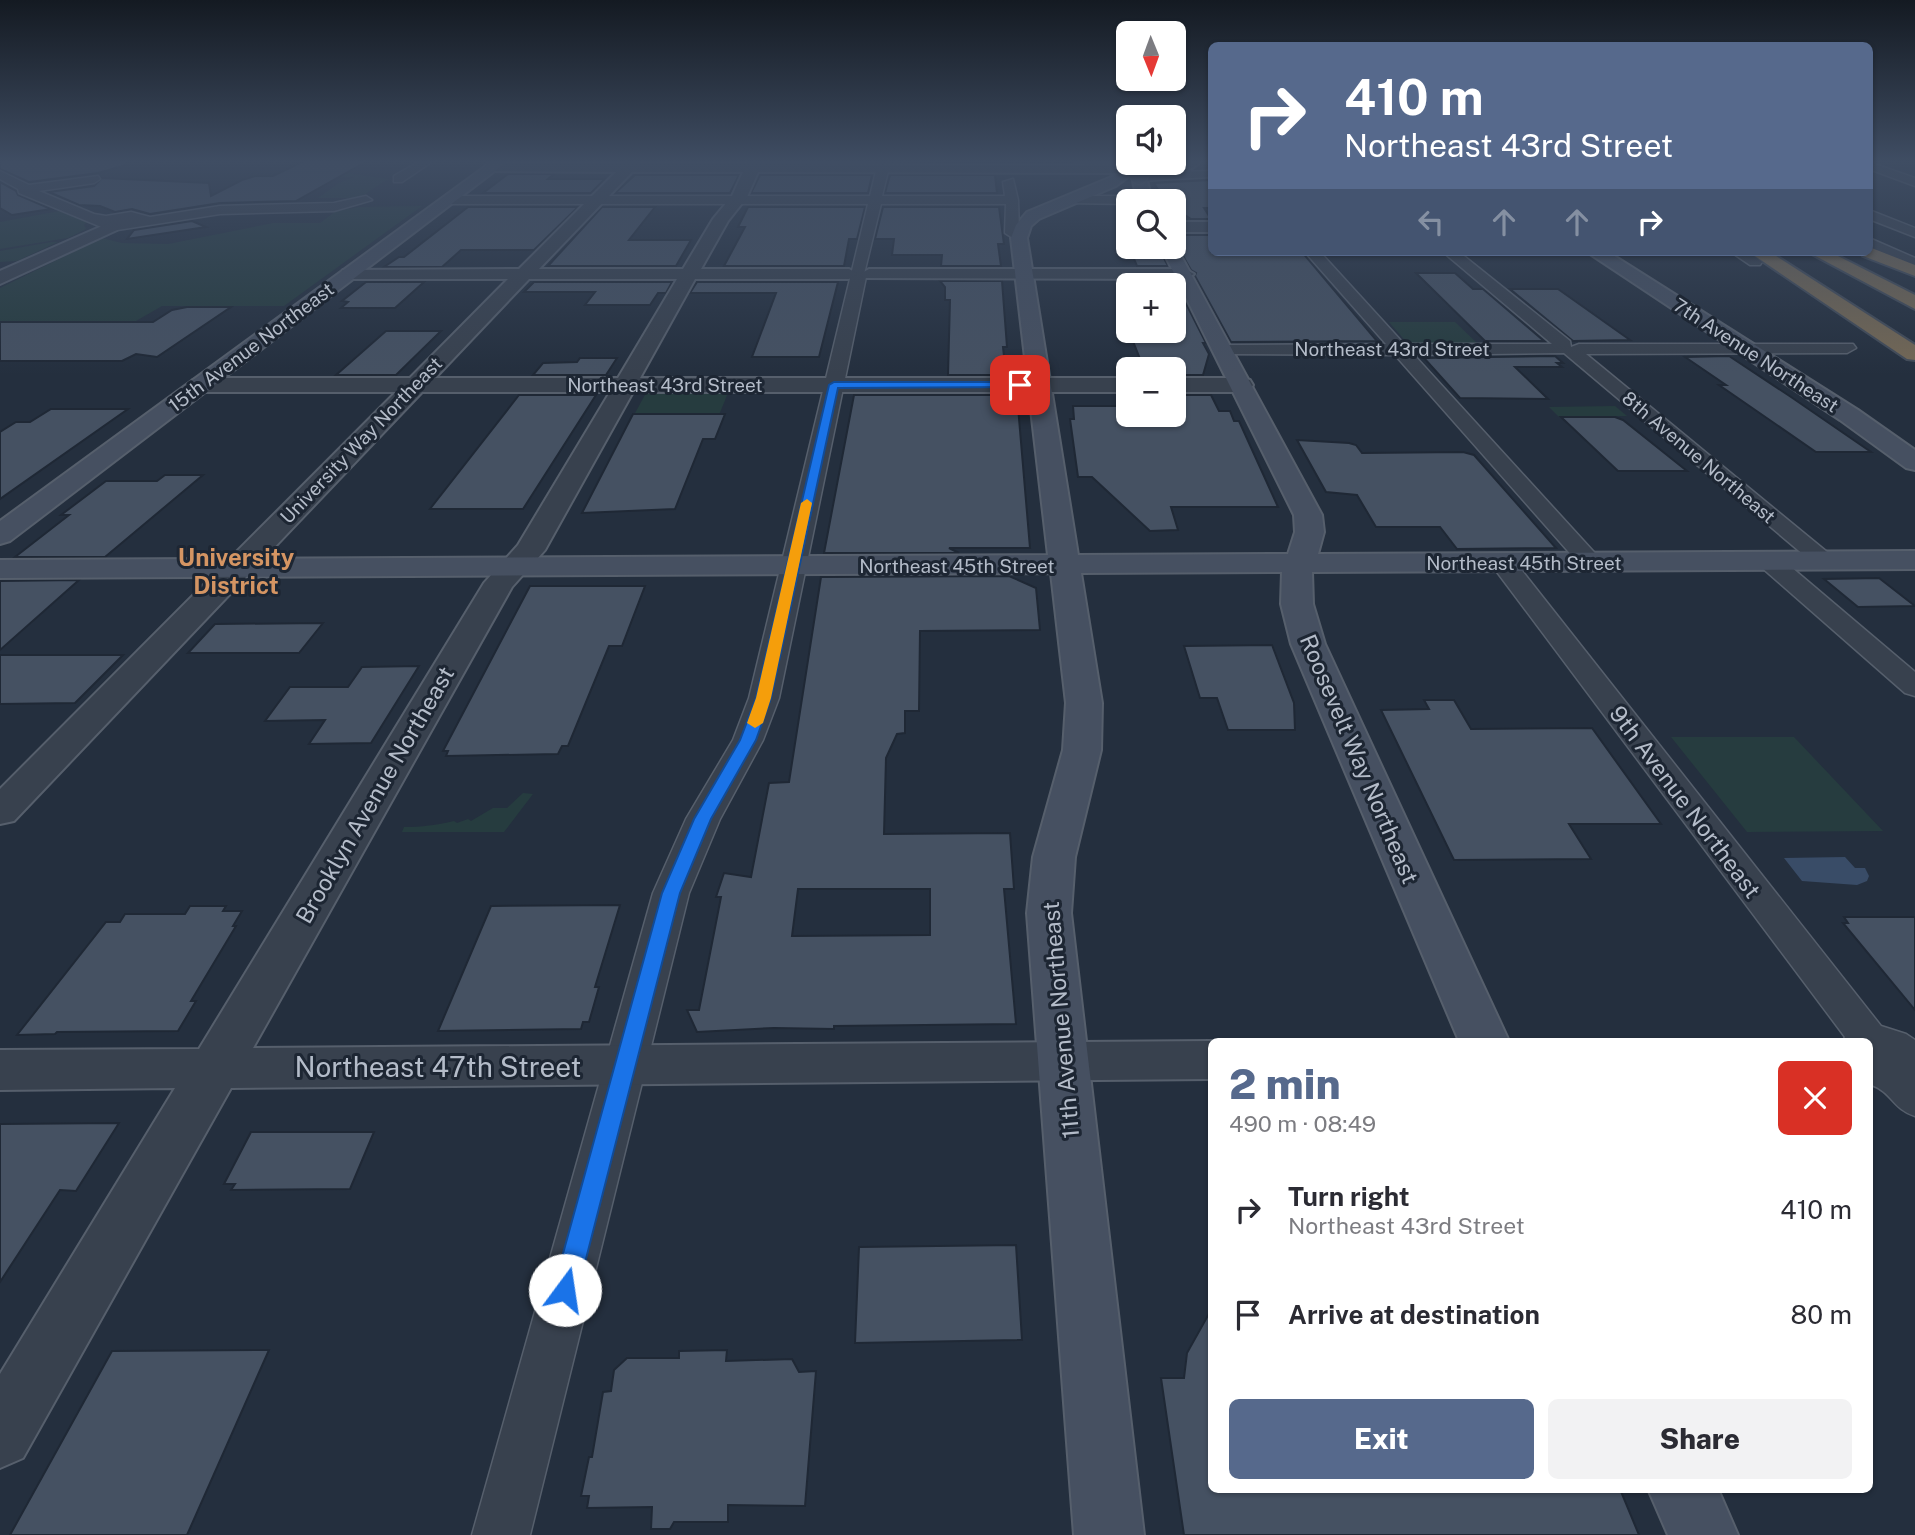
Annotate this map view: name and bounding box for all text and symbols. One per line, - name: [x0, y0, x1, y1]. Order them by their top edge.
- north arrow: [1116, 21, 1186, 91]
- map controls: [1116, 21, 1186, 427]
- text: 410 m: [1344, 68, 1484, 126]
- icon: right: [1229, 70, 1320, 161]
- button: sound: [1116, 105, 1186, 175]
- text: Northeast 43rd Street: [1344, 127, 1673, 164]
- button: search: [1116, 189, 1186, 259]
- icon: left: [1412, 203, 1450, 241]
- icon: ahead: [1485, 203, 1523, 241]
- icon: ahead: [1558, 203, 1596, 241]
- icon: right: [1631, 203, 1669, 241]
- button: +: [1116, 273, 1186, 343]
- street label: 15th Avenue Northeast: [164, 278, 338, 416]
- street label: 7th Avenue Northeast: [1669, 293, 1843, 417]
- street label: Northeast 43rd Street: [1294, 338, 1490, 360]
- street label: University Way Northeast: [276, 352, 446, 528]
- pin: [990, 355, 1050, 415]
- button: −: [1116, 357, 1186, 427]
- icon: arrive: [1001, 366, 1039, 404]
- street label: Northeast 43rd Street: [567, 374, 763, 396]
- street label: 8th Avenue Northeast: [1618, 386, 1780, 528]
- district label: University District: [178, 543, 295, 599]
- street label: Northeast 45th Street: [1426, 552, 1622, 574]
- street label: Northeast 45th Street: [859, 555, 1055, 577]
- street label: Roosevelt Way Northeast: [1295, 630, 1424, 887]
- street label: Brooklyn Avenue Northeast: [290, 662, 459, 928]
- street label: 9th Avenue Northeast: [1604, 700, 1766, 903]
- street label: 11th Avenue Northeast: [1037, 900, 1084, 1140]
- street label: Northeast 47th Street: [295, 1050, 581, 1083]
- text: 2 min: [1229, 1059, 1341, 1108]
- button: close: [1778, 1061, 1852, 1135]
- text: 490 m · 08:49: [1229, 1110, 1376, 1137]
- text: Turn right: [1288, 1181, 1410, 1212]
- icon: right: [1229, 1191, 1267, 1229]
- text: 410 m: [1780, 1194, 1852, 1225]
- text: Northeast 43rd Street: [1288, 1212, 1525, 1239]
- position arrow: [528, 1253, 602, 1327]
- icon: arrive: [1229, 1296, 1267, 1334]
- text: Arrive at destination: [1288, 1299, 1540, 1330]
- text: 80 m: [1791, 1299, 1852, 1330]
- button: Exit: [1229, 1399, 1534, 1479]
- button: Share: [1548, 1399, 1852, 1479]

